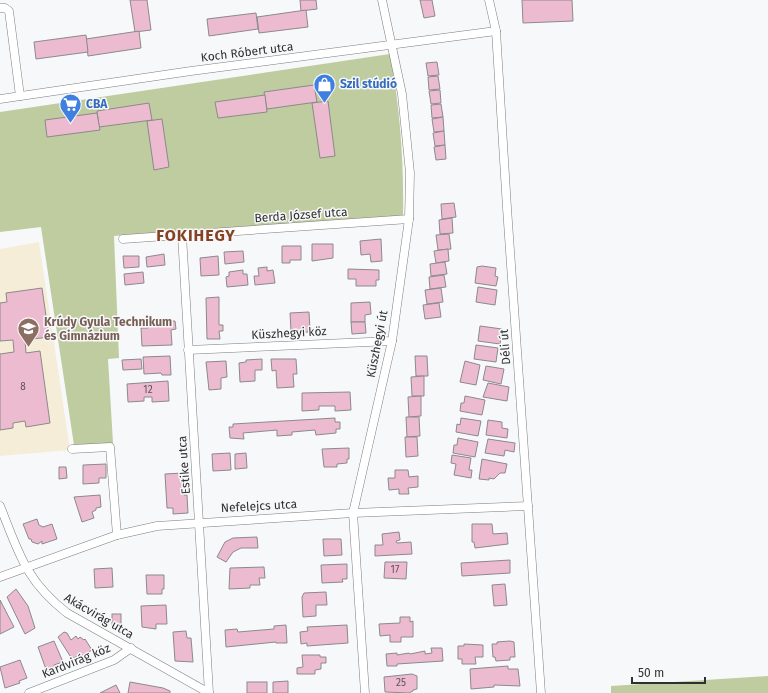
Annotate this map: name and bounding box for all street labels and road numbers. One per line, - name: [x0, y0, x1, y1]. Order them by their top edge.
- street label: Koch Róbert utca: [200, 39, 294, 65]
- street label: Berda József utca: [254, 205, 348, 225]
- street label: Küszhegyi út: [364, 308, 391, 379]
- street label: Küszhegyi köz: [251, 324, 327, 342]
- street label: Déli út: [497, 328, 513, 365]
- street label: Estike utca: [175, 435, 193, 495]
- street label: Nefelejcs utca: [221, 497, 297, 515]
- street label: Akácvirág utca: [62, 591, 136, 641]
- street label: Kardvirág köz: [40, 641, 112, 681]

